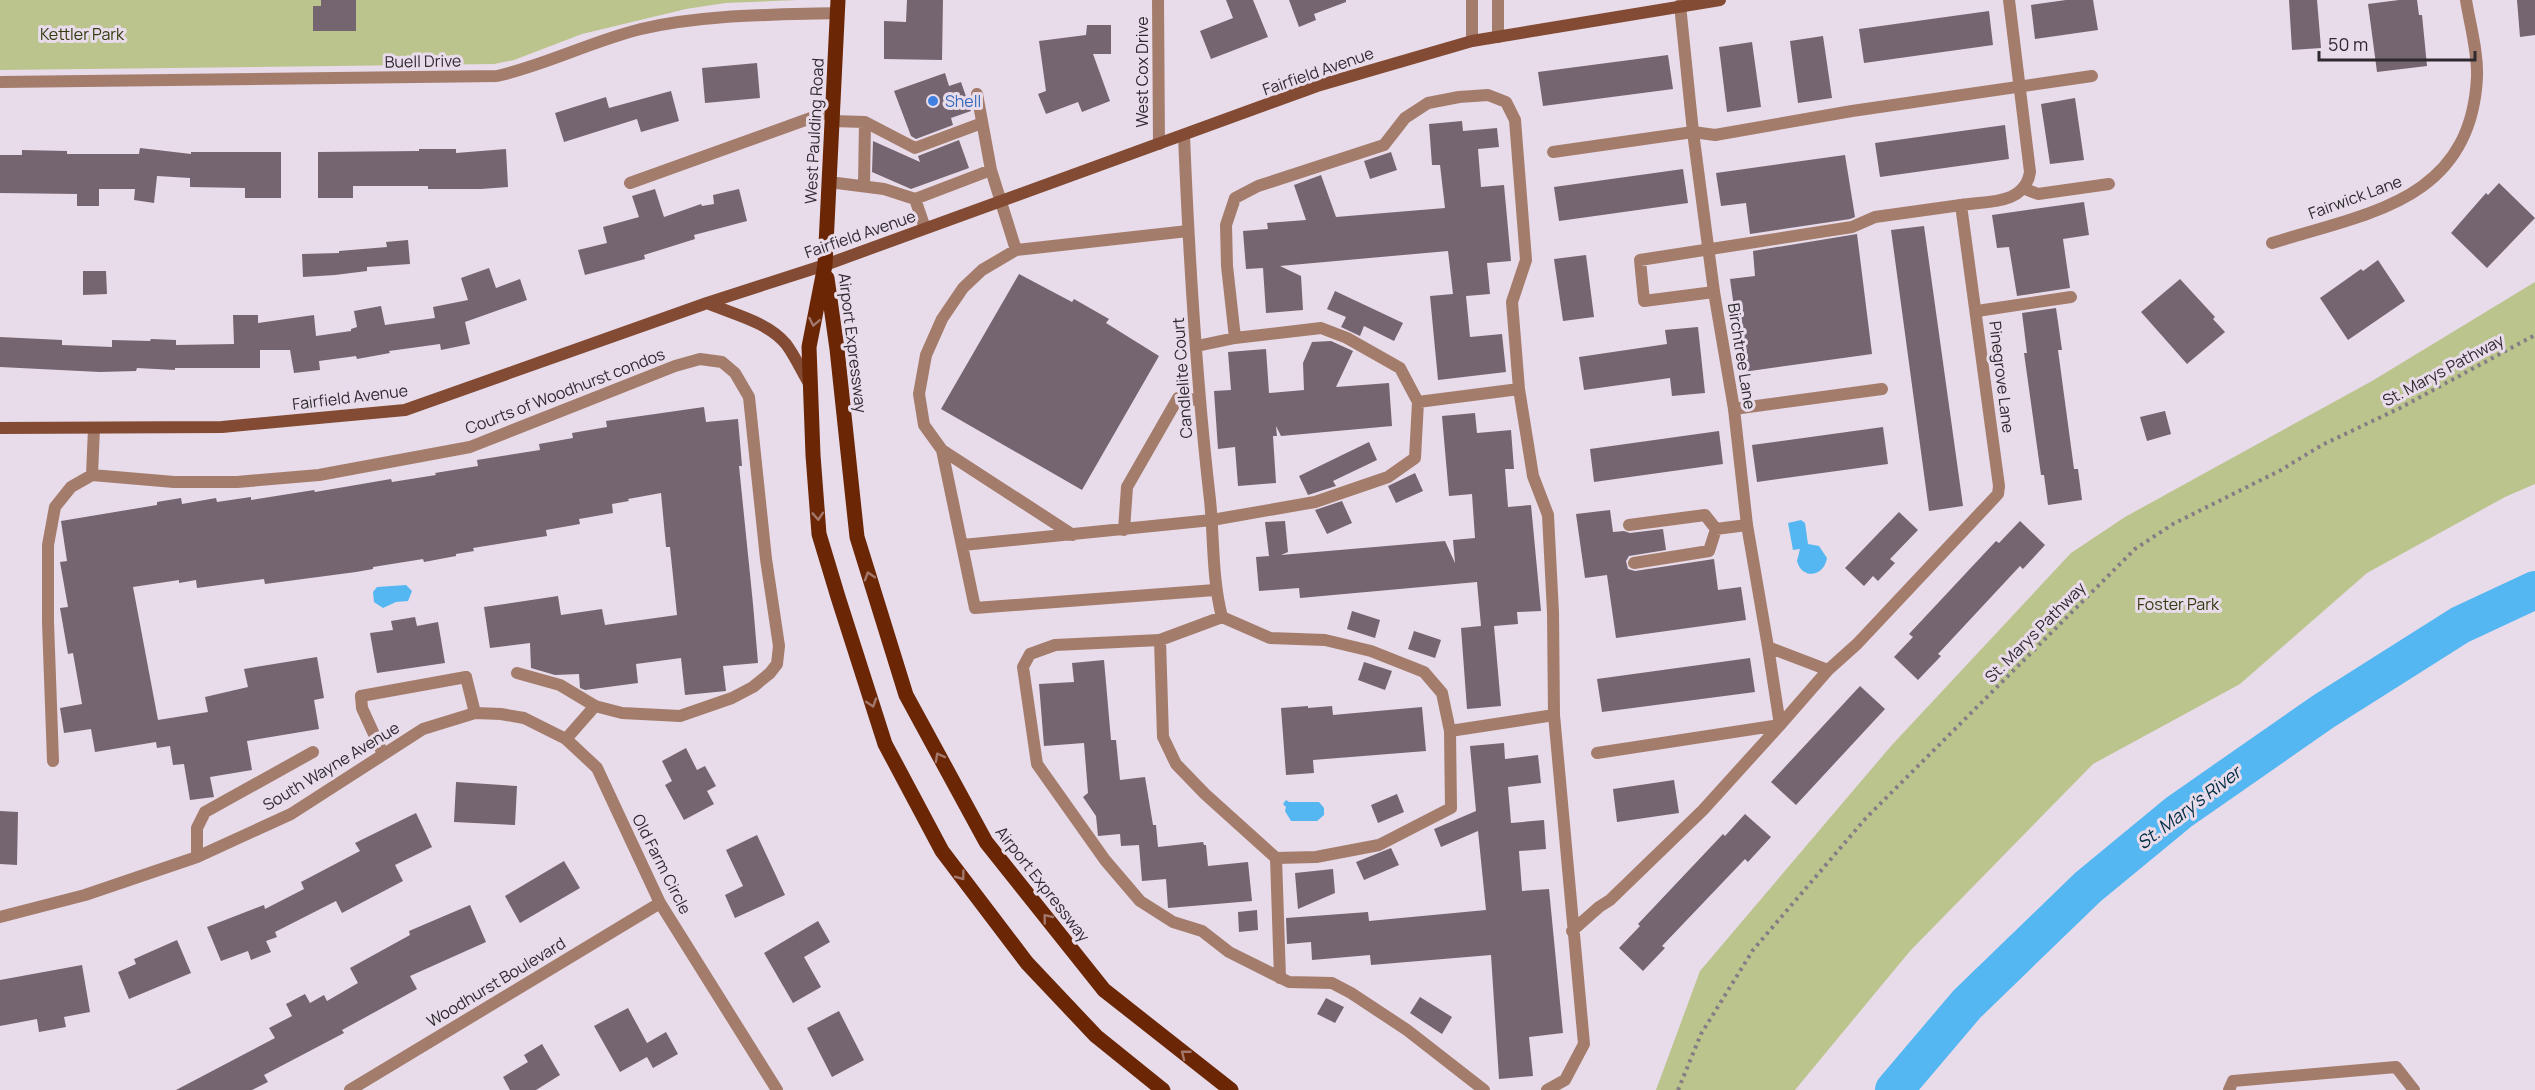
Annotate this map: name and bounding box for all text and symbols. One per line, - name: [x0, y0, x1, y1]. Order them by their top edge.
- street label: West Cox Drive: [1131, 16, 1153, 128]
- park label: Kettler Park: [40, 23, 125, 45]
- scale bar: [2319, 24, 2475, 62]
- text: 50 m: [2328, 32, 2368, 56]
- street label: Fairfield Avenue: [1259, 42, 1377, 100]
- street label: Buell Drive: [384, 49, 462, 73]
- street label: West Paulding Road: [799, 57, 829, 205]
- place label: Shell: [945, 90, 981, 112]
- marker: Shell: [926, 94, 940, 108]
- street label: Fairwick Lane: [2305, 170, 2405, 224]
- street label: Fairfield Avenue: [801, 205, 919, 263]
- street label: Airport Expressway: [833, 272, 873, 415]
- street label: Birchtree Lane: [1723, 301, 1761, 411]
- one-way arrow: [808, 317, 821, 327]
- street label: Candlelite Court: [1167, 317, 1197, 439]
- street label: Pinegrove Lane: [1984, 320, 2020, 434]
- street label: St. Marys Pathway: [2379, 329, 2508, 411]
- street label: Courts of Woodhurst condos: [462, 343, 668, 439]
- street label: Fairfield Avenue: [291, 379, 409, 415]
- one-way arrow: [811, 512, 824, 521]
- one-way arrow: [864, 571, 876, 582]
- street label: St. Marys Pathway: [1980, 576, 2091, 687]
- park label: Foster Park: [2137, 593, 2220, 615]
- one-way arrow: [865, 697, 877, 708]
- street label: South Wayne Avenue: [259, 716, 403, 816]
- one-way arrow: [935, 752, 946, 763]
- water label: St. Mary's River: [2131, 759, 2247, 854]
- street label: Old Farm Circle: [627, 810, 697, 918]
- street label: Airport Expressway: [991, 822, 1095, 947]
- one-way arrow: [953, 869, 964, 880]
- one-way arrow: [1043, 914, 1054, 925]
- street label: Woodhurst Boulevard: [423, 932, 569, 1032]
- one-way arrow: [1181, 1050, 1192, 1061]

